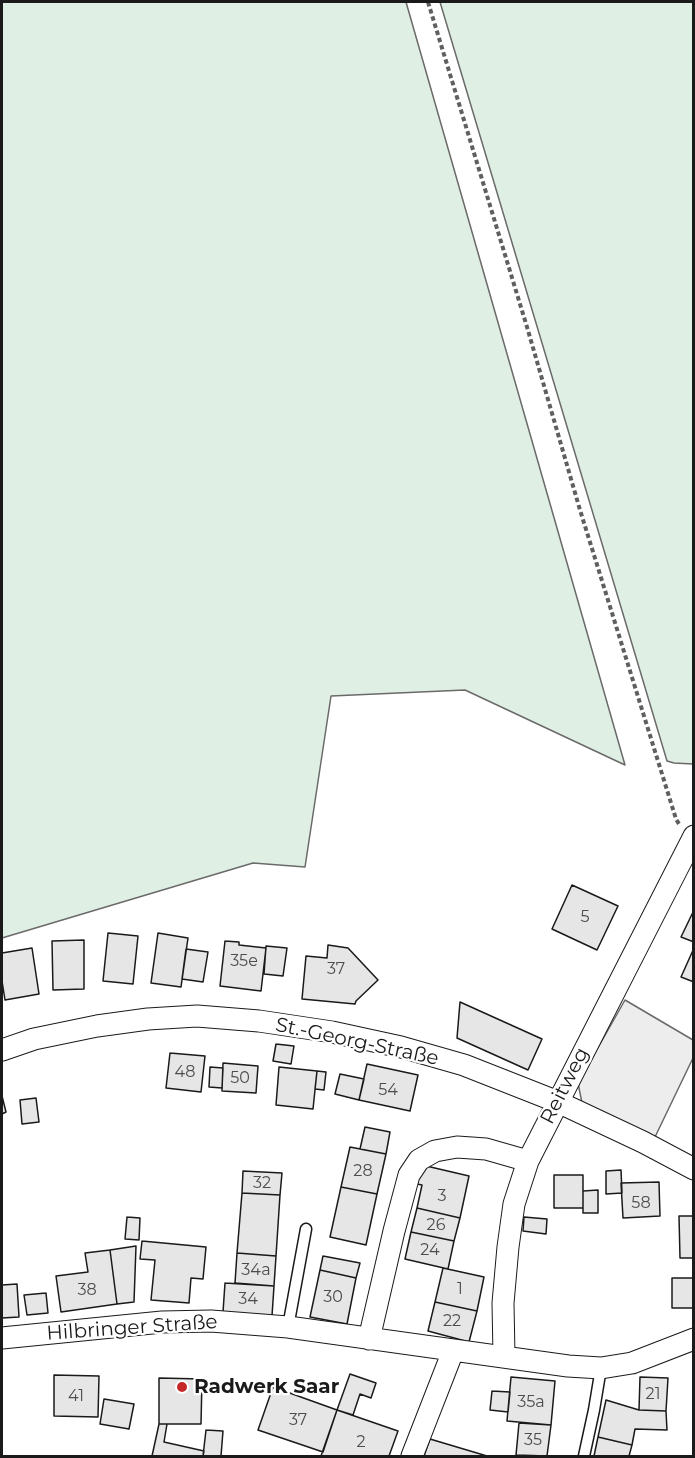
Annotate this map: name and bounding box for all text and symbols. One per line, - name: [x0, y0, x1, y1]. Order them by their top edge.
- house number: 5: [580, 907, 590, 927]
- house number: 35e: [230, 951, 258, 971]
- house number: 37: [327, 959, 345, 979]
- street label: St.-Georg-Straße: [273, 1013, 441, 1071]
- street label: Reitweg: [536, 1044, 594, 1128]
- house number: 48: [175, 1062, 195, 1082]
- house number: 50: [230, 1068, 250, 1088]
- house number: 54: [378, 1080, 398, 1100]
- house number: 28: [353, 1161, 373, 1181]
- house number: 32: [253, 1173, 271, 1193]
- house number: 3: [437, 1186, 447, 1206]
- house number: 58: [631, 1193, 651, 1213]
- house number: 26: [427, 1215, 445, 1235]
- house number: 24: [420, 1240, 440, 1260]
- house number: 34a: [241, 1260, 271, 1280]
- house number: 1: [457, 1279, 463, 1299]
- house number: 38: [77, 1280, 97, 1300]
- house number: 30: [323, 1287, 343, 1307]
- house number: 34: [238, 1289, 258, 1309]
- street label: Hilbringer Straße: [46, 1310, 218, 1346]
- house number: 22: [443, 1311, 461, 1331]
- place label: Radwerk Saar: [194, 1375, 339, 1399]
- marker: Radwerk Saar: [175, 1380, 189, 1394]
- house number: 21: [646, 1384, 660, 1404]
- house number: 41: [68, 1386, 84, 1406]
- house number: 35a: [517, 1392, 545, 1412]
- house number: 37: [289, 1410, 307, 1430]
- house number: 35: [524, 1430, 542, 1450]
- house number: 2: [356, 1432, 366, 1452]

